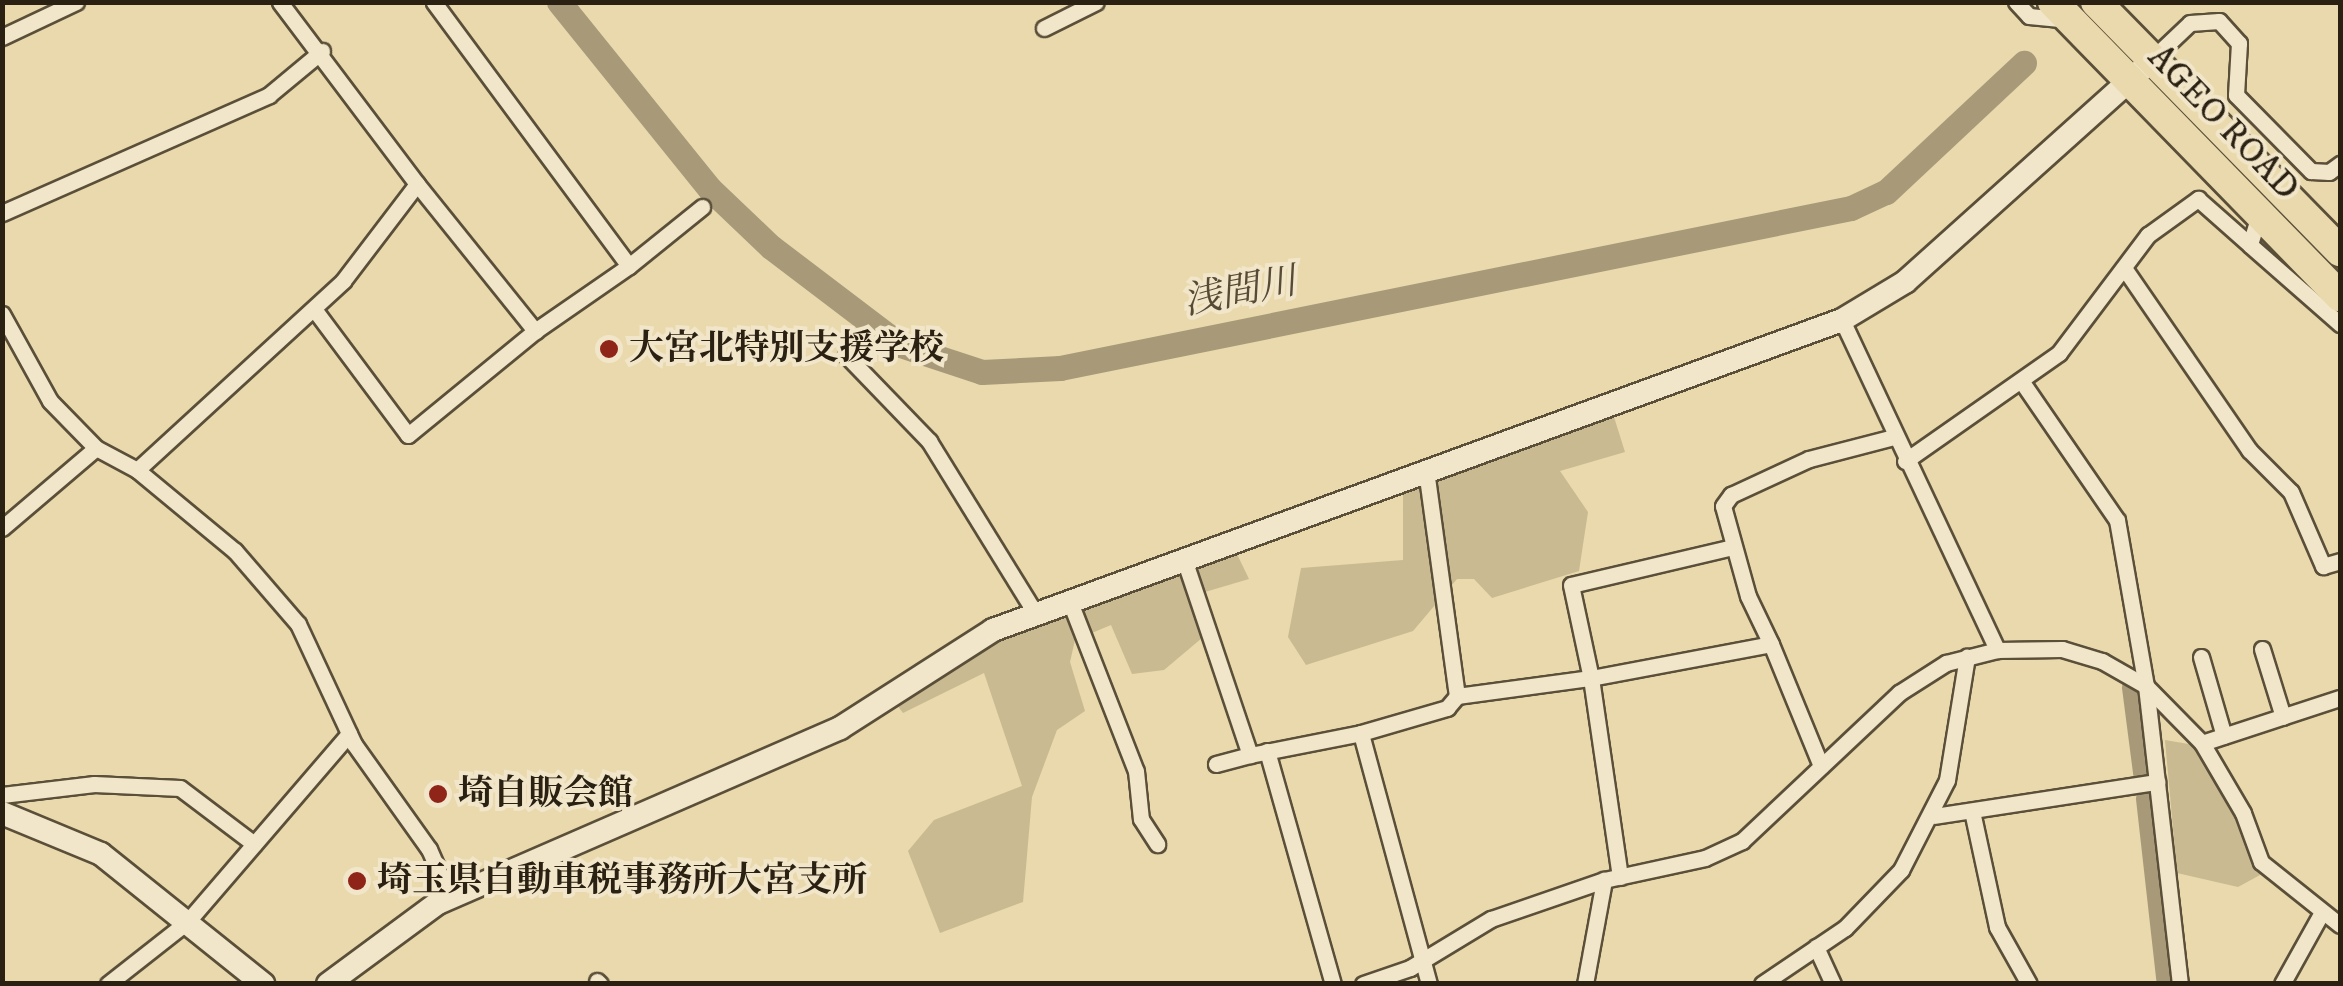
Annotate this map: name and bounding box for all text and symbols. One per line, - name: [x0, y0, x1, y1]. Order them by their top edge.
- street label: AGEO ROAD: [2139, 37, 2307, 209]
- water label: 浅間川: [1180, 260, 1300, 326]
- place label: 大宮北特別支援学校: [629, 328, 944, 370]
- marker: 大宮北特別支援学校: [598, 338, 620, 360]
- place label: 埼自販会館: [458, 773, 633, 815]
- marker: 埼自販会館: [427, 783, 449, 805]
- place label: 埼玉県自動車税事務所大宮支所: [377, 860, 867, 902]
- marker: 埼玉県自動車税事務所大宮支所: [346, 870, 368, 892]

